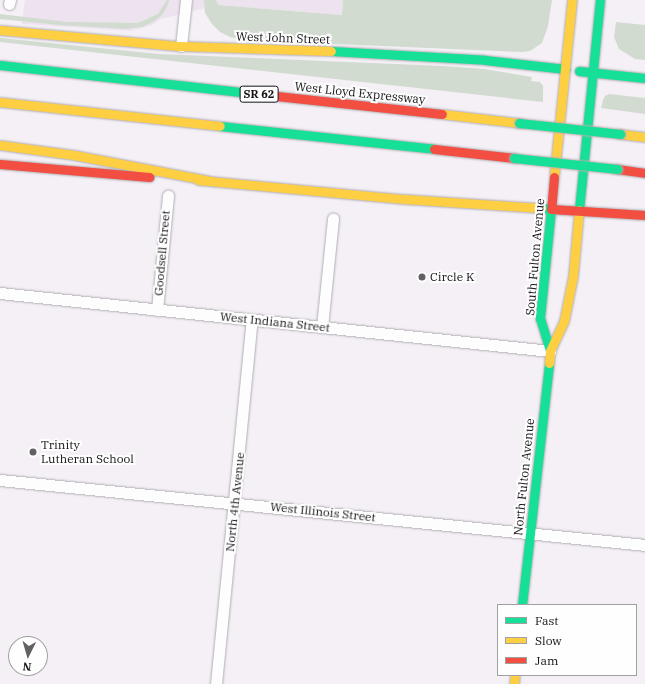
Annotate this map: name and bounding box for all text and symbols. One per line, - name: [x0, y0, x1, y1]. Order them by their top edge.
- street label: West John Street: [236, 29, 330, 47]
- street label: West Lloyd Expressway: [294, 79, 426, 107]
- road number: SR 62: [239, 85, 279, 103]
- street label: South Fulton Avenue: [523, 198, 547, 316]
- street label: Goodsell Street: [151, 210, 173, 296]
- place label: Circle K: [430, 270, 474, 284]
- marker: Circle K: [417, 272, 427, 282]
- street label: West Indiana Street: [219, 309, 331, 335]
- street label: North Fulton Avenue: [511, 418, 537, 536]
- place label: Trinity Lutheran School: [41, 438, 134, 466]
- marker: Trinity Lutheran School: [28, 447, 38, 457]
- street label: North 4th Avenue: [223, 452, 247, 552]
- street label: West Illinois Street: [270, 499, 376, 525]
- legend: [497, 604, 637, 676]
- text: Fast: [535, 613, 559, 628]
- text: Slow: [535, 633, 562, 648]
- north arrow: [8, 636, 48, 676]
- text: Jam: [535, 653, 558, 668]
- text: N: [22, 660, 32, 674]

